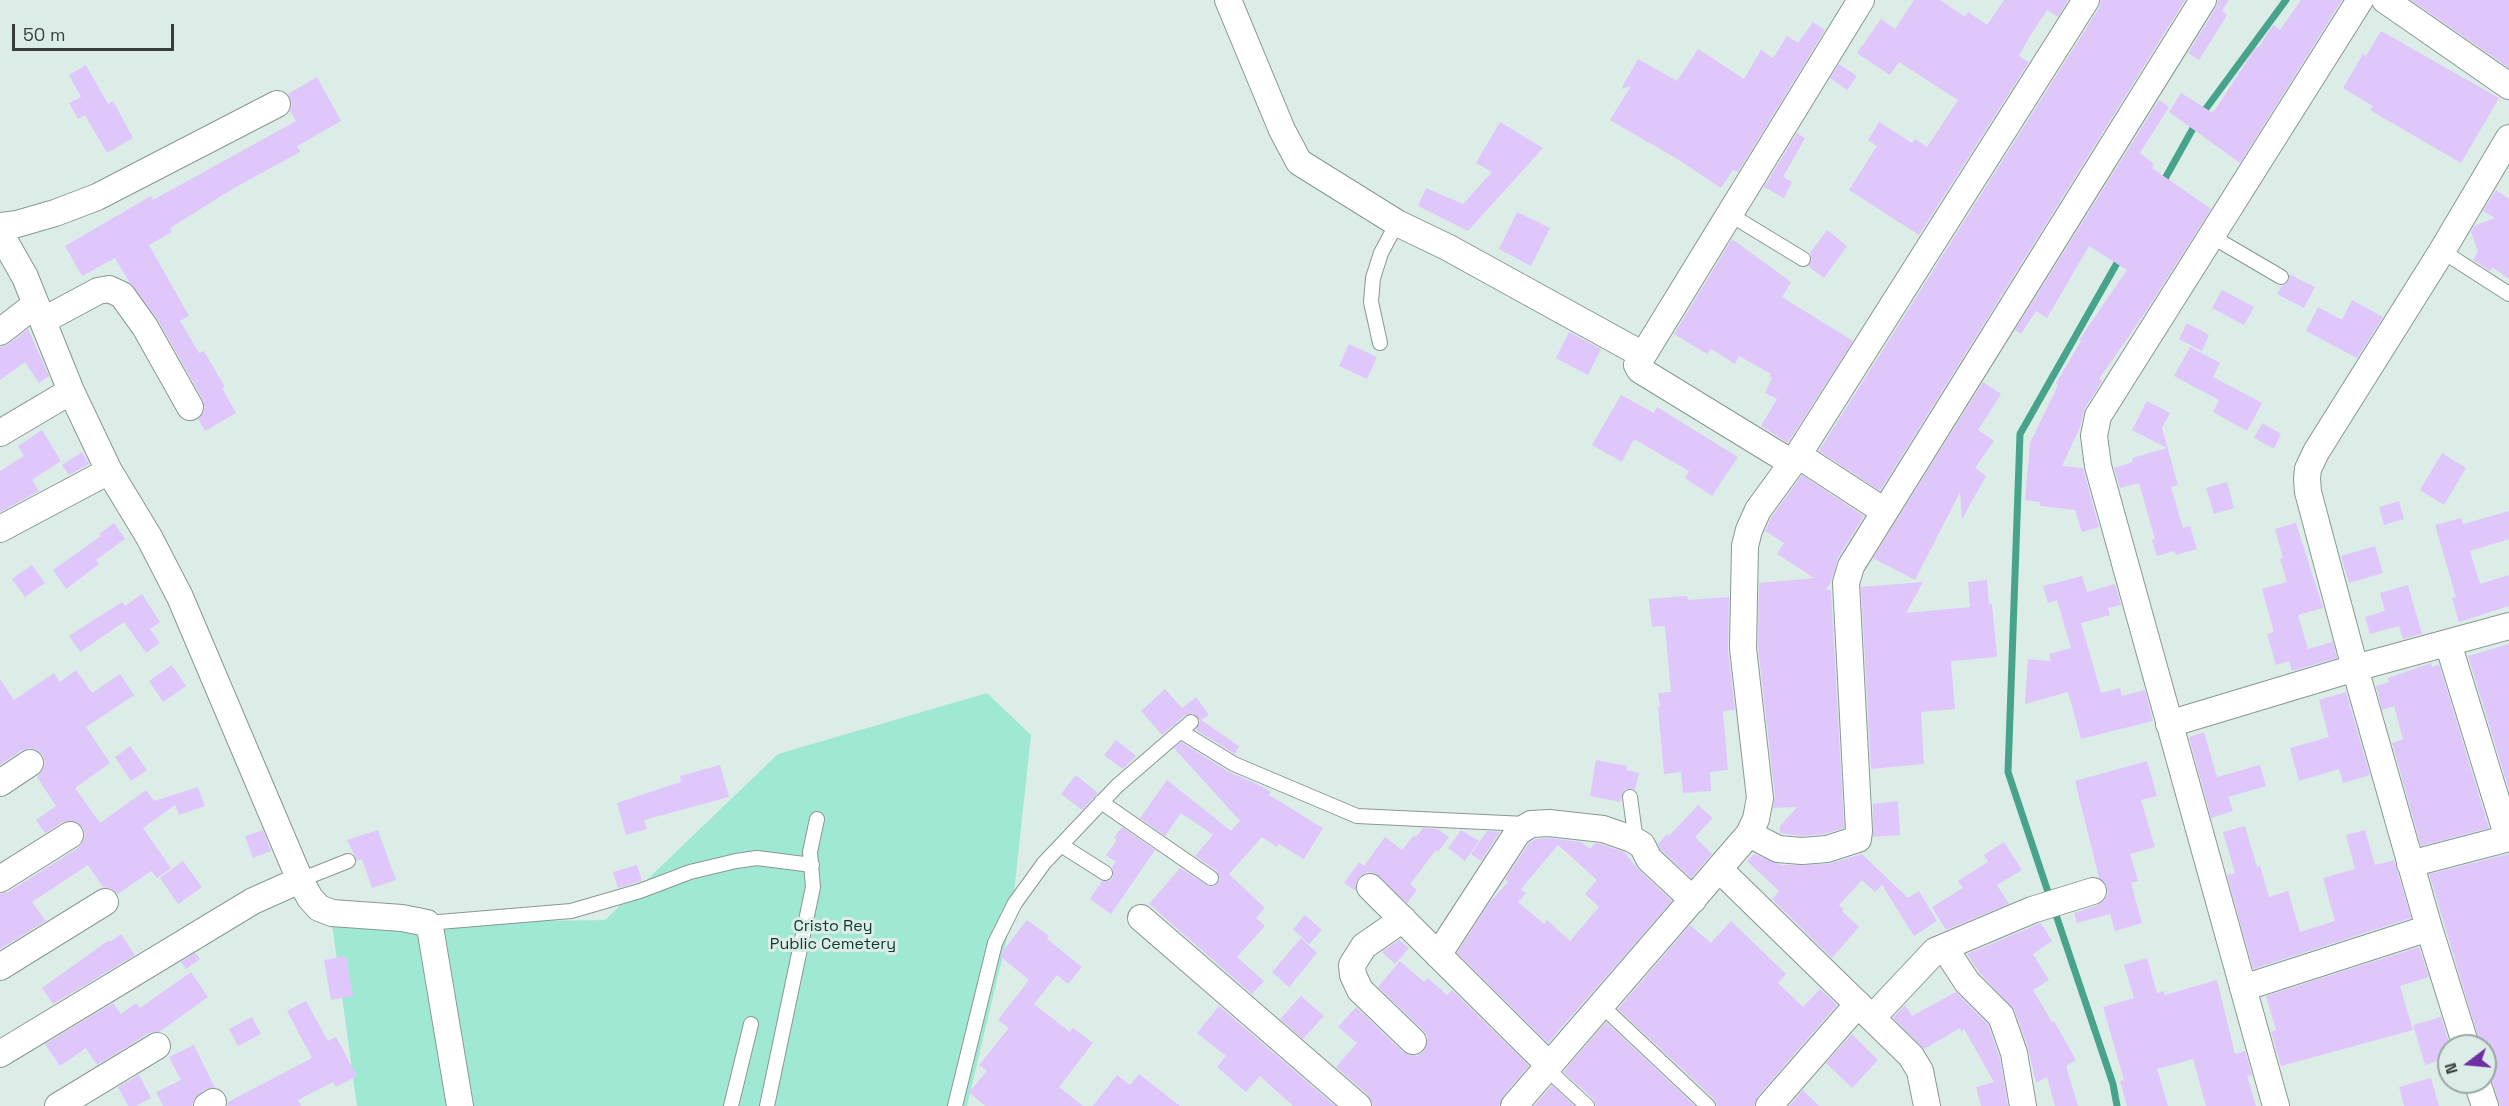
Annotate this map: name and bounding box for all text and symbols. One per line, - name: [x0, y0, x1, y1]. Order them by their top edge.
- scale bar: [15, 12, 177, 50]
- text: 50 m: [23, 23, 65, 46]
- park label: Cristo Rey Public Cemetery: [770, 917, 896, 955]
- north arrow: [2437, 1034, 2497, 1094]
- text: N: [2440, 1061, 2463, 1077]

